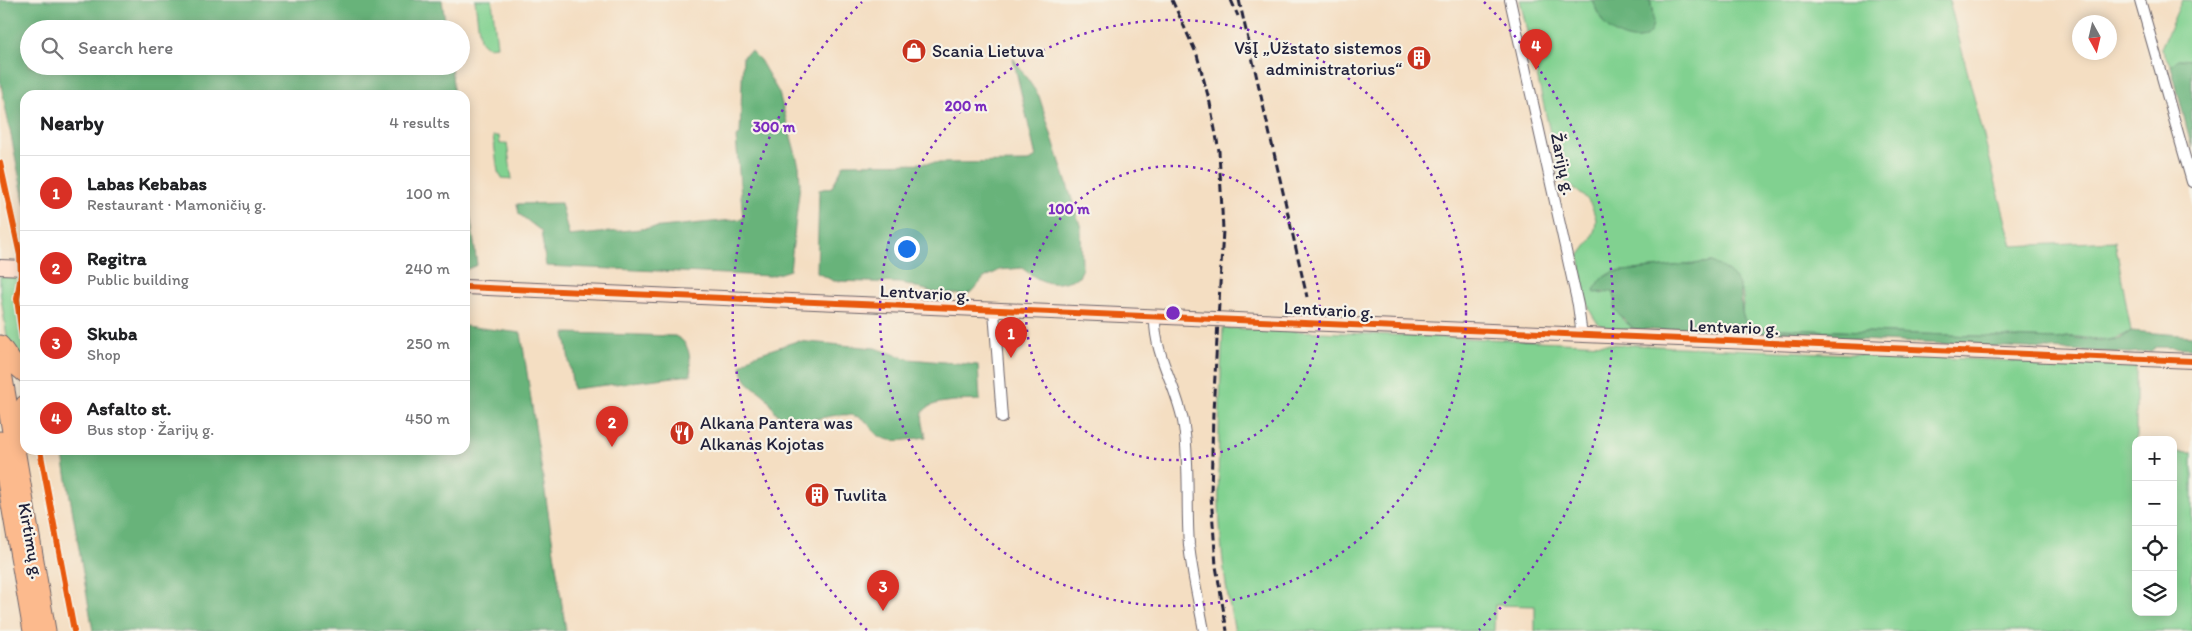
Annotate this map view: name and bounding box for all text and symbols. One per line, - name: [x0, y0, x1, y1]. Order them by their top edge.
- north arrow: [2072, 15, 2117, 60]
- search box: [20, 20, 470, 75]
- pin: 4: [1520, 29, 1552, 70]
- icon: search: [38, 34, 66, 62]
- text: Search here: [78, 36, 173, 59]
- place label: VšĮ „Užstato sistemos administratorius“: [1234, 37, 1402, 80]
- shop icon: Scania Lietuva: [901, 38, 927, 64]
- place label: Scania Lietuva: [932, 40, 1045, 62]
- building icon: VšĮ „Užstato sistemos administratorius“: [1406, 45, 1432, 71]
- text: 200 m: [945, 97, 988, 115]
- text: Nearby: [40, 110, 104, 135]
- text: 4 results: [389, 113, 450, 132]
- text: 300 m: [753, 118, 796, 136]
- street label: Žarijų g.: [1546, 131, 1580, 197]
- text: Labas Kebabas: [87, 172, 207, 195]
- text: 1: [52, 184, 60, 203]
- text: 100 m: [406, 184, 450, 203]
- text: Restaurant · Mamoničių g.: [87, 195, 266, 214]
- text: 100 m: [1048, 200, 1090, 218]
- your location: [894, 236, 920, 262]
- text: Regitra: [87, 247, 147, 270]
- text: 2: [52, 259, 60, 278]
- text: 240 m: [405, 259, 450, 278]
- text: Public building: [87, 270, 189, 289]
- street label: Lentvario g.: [879, 280, 971, 306]
- street label: Lentvario g.: [1283, 297, 1375, 323]
- centre of rings: [1164, 304, 1182, 322]
- street label: Lentvario g.: [1688, 314, 1780, 340]
- pin: 1: [995, 317, 1027, 358]
- text: Skuba: [87, 322, 137, 345]
- text: 3: [52, 334, 60, 353]
- text: 250 m: [406, 334, 450, 353]
- text: Shop: [87, 345, 121, 364]
- text: Asfalto st.: [87, 397, 171, 420]
- pin: 2: [596, 406, 628, 447]
- text: 4: [51, 409, 61, 428]
- text: 450 m: [405, 409, 450, 428]
- place label: Alkana Pantera was Alkanas Kojotas: [700, 412, 853, 455]
- text: Bus stop · Žarijų g.: [87, 420, 214, 439]
- restaurant icon: Alkana Pantera was Alkanas Kojotas: [669, 420, 695, 446]
- map controls: [2132, 436, 2177, 616]
- button: +: [2132, 436, 2177, 481]
- button: −: [2132, 481, 2177, 526]
- building icon: Tuvlita: [804, 482, 830, 508]
- place label: Tuvlita: [834, 484, 887, 506]
- street label: Kirtimų g.: [13, 501, 49, 581]
- button: locate: [2132, 526, 2177, 571]
- pin: 3: [867, 570, 899, 611]
- button: layers: [2132, 571, 2177, 616]

